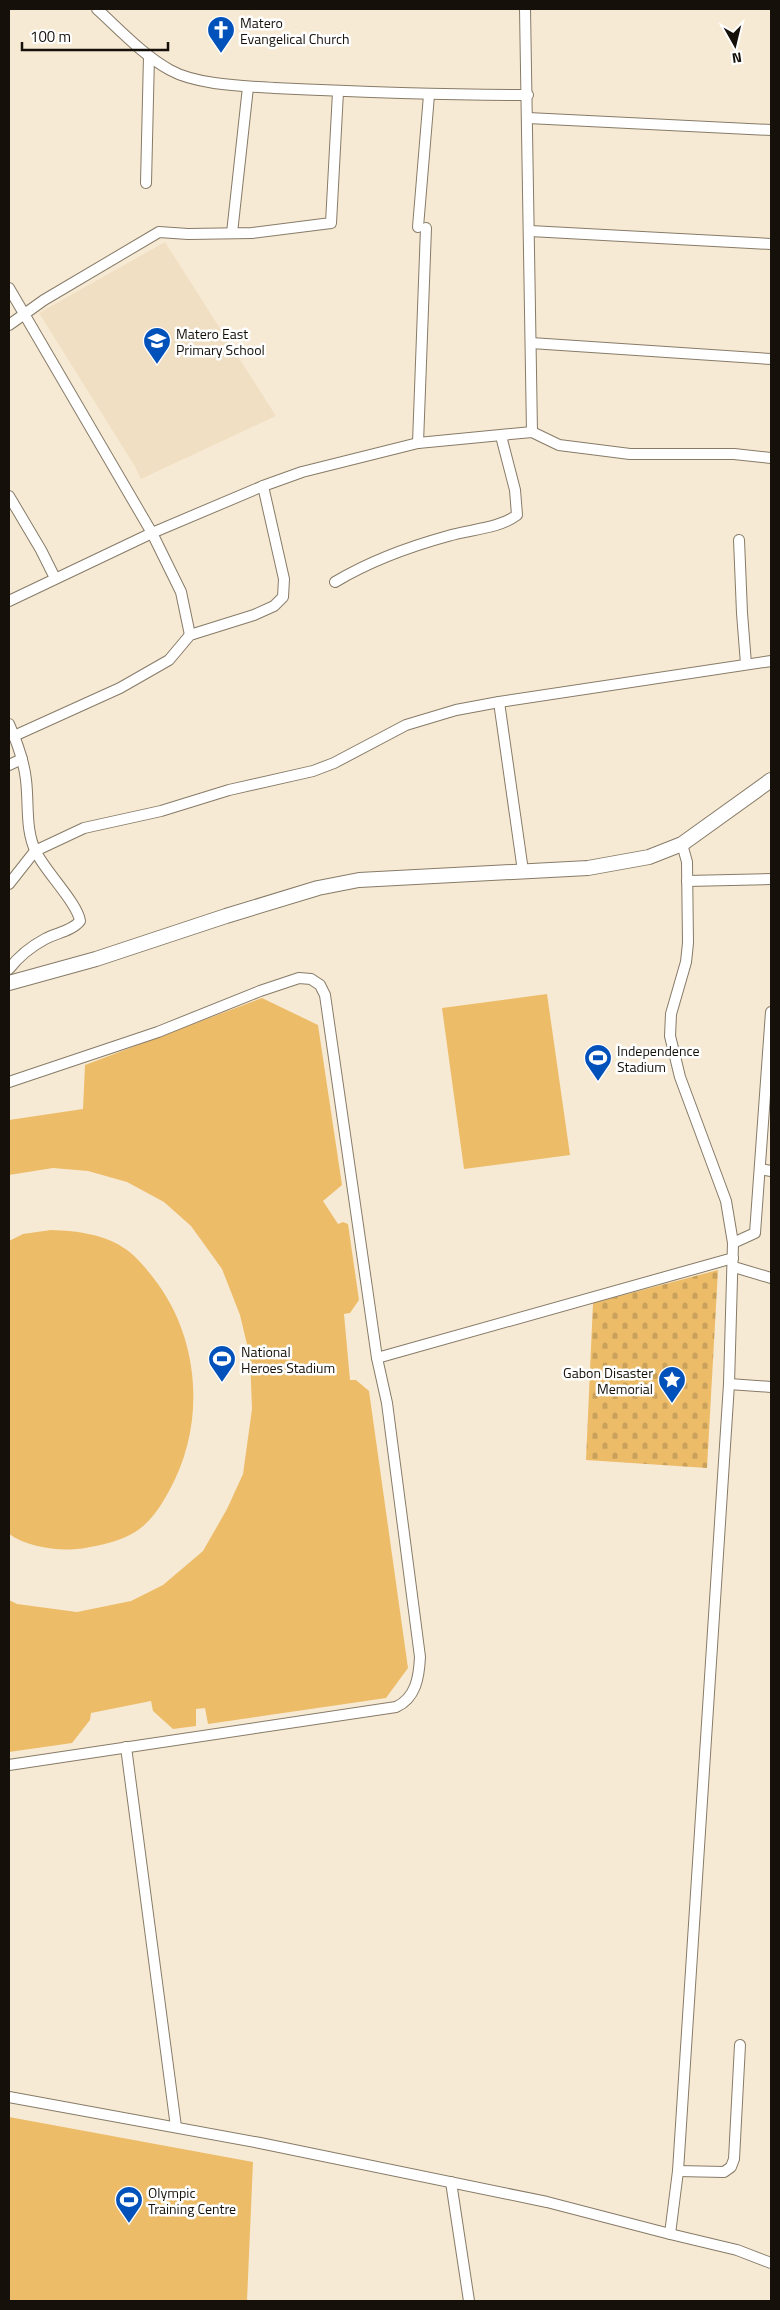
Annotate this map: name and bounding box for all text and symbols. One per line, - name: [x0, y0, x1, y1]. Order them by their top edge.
- place label: Matero Evangelical Church: [240, 12, 350, 49]
- church icon: Matero Evangelical Church: [206, 15, 236, 54]
- scale bar: [22, 20, 169, 52]
- north arrow: [710, 20, 760, 70]
- text: 100 m: [30, 25, 71, 48]
- text: N: [731, 47, 743, 69]
- place label: Matero East Primary School: [176, 323, 265, 360]
- school or university icon: Matero East Primary School: [142, 326, 172, 365]
- place label: Independence Stadium: [617, 1040, 700, 1077]
- sports icon: Independence Stadium: [583, 1043, 613, 1082]
- place label: National Heroes Stadium: [241, 1341, 335, 1378]
- sports icon: National Heroes Stadium: [207, 1344, 237, 1383]
- place label: Gabon Disaster Memorial: [563, 1362, 653, 1399]
- place icon: Gabon Disaster Memorial: [657, 1365, 687, 1404]
- place label: Olympic Training Centre: [148, 2182, 236, 2219]
- sports icon: Olympic Training Centre: [114, 2185, 144, 2224]

